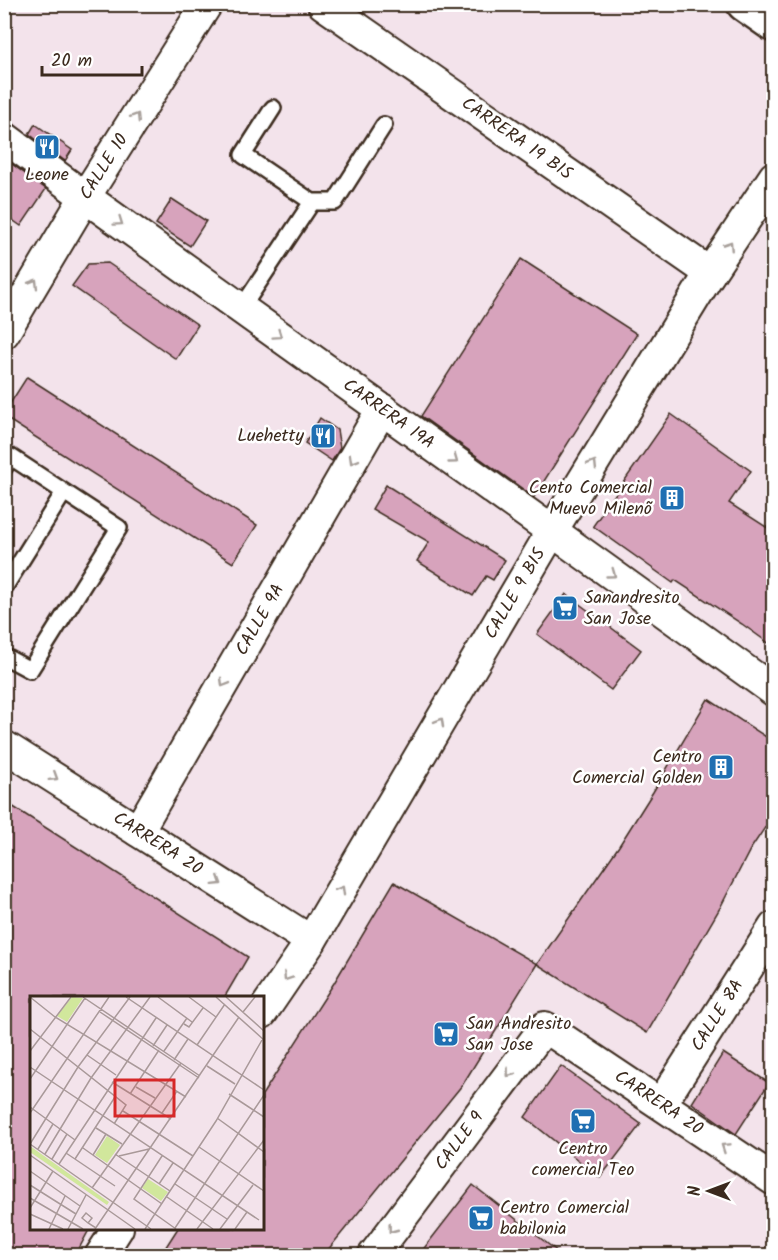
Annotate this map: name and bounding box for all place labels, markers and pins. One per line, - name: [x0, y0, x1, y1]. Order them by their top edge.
- restaurant icon: Leone: [32, 132, 62, 162]
- place label: Leone: [25, 161, 69, 190]
- restaurant icon: Luehetty: [308, 421, 338, 451]
- place label: Luehetty: [237, 422, 305, 451]
- place label: Cento Comercial Muevo Milenõ: [529, 474, 653, 524]
- building icon: Cento Comercial Muevo Milenõ: [657, 483, 687, 513]
- place label: Sanandresito San Jose: [584, 584, 680, 634]
- supermarket icon: Sanandresito San Jose: [550, 593, 580, 623]
- place label: Centro Comercial Golden: [572, 743, 702, 793]
- building icon: Centro Comercial Golden: [706, 752, 736, 782]
- place label: San Andresito San Jose: [466, 1010, 571, 1060]
- supermarket icon: San Andresito San Jose: [431, 1019, 461, 1049]
- supermarket icon: Centro comercial Teo: [568, 1106, 598, 1136]
- place label: Centro comercial Teo: [532, 1135, 634, 1185]
- place label: Centro Comercial babilonia: [500, 1194, 630, 1244]
- supermarket icon: Centro Comercial babilonia: [466, 1203, 496, 1233]

